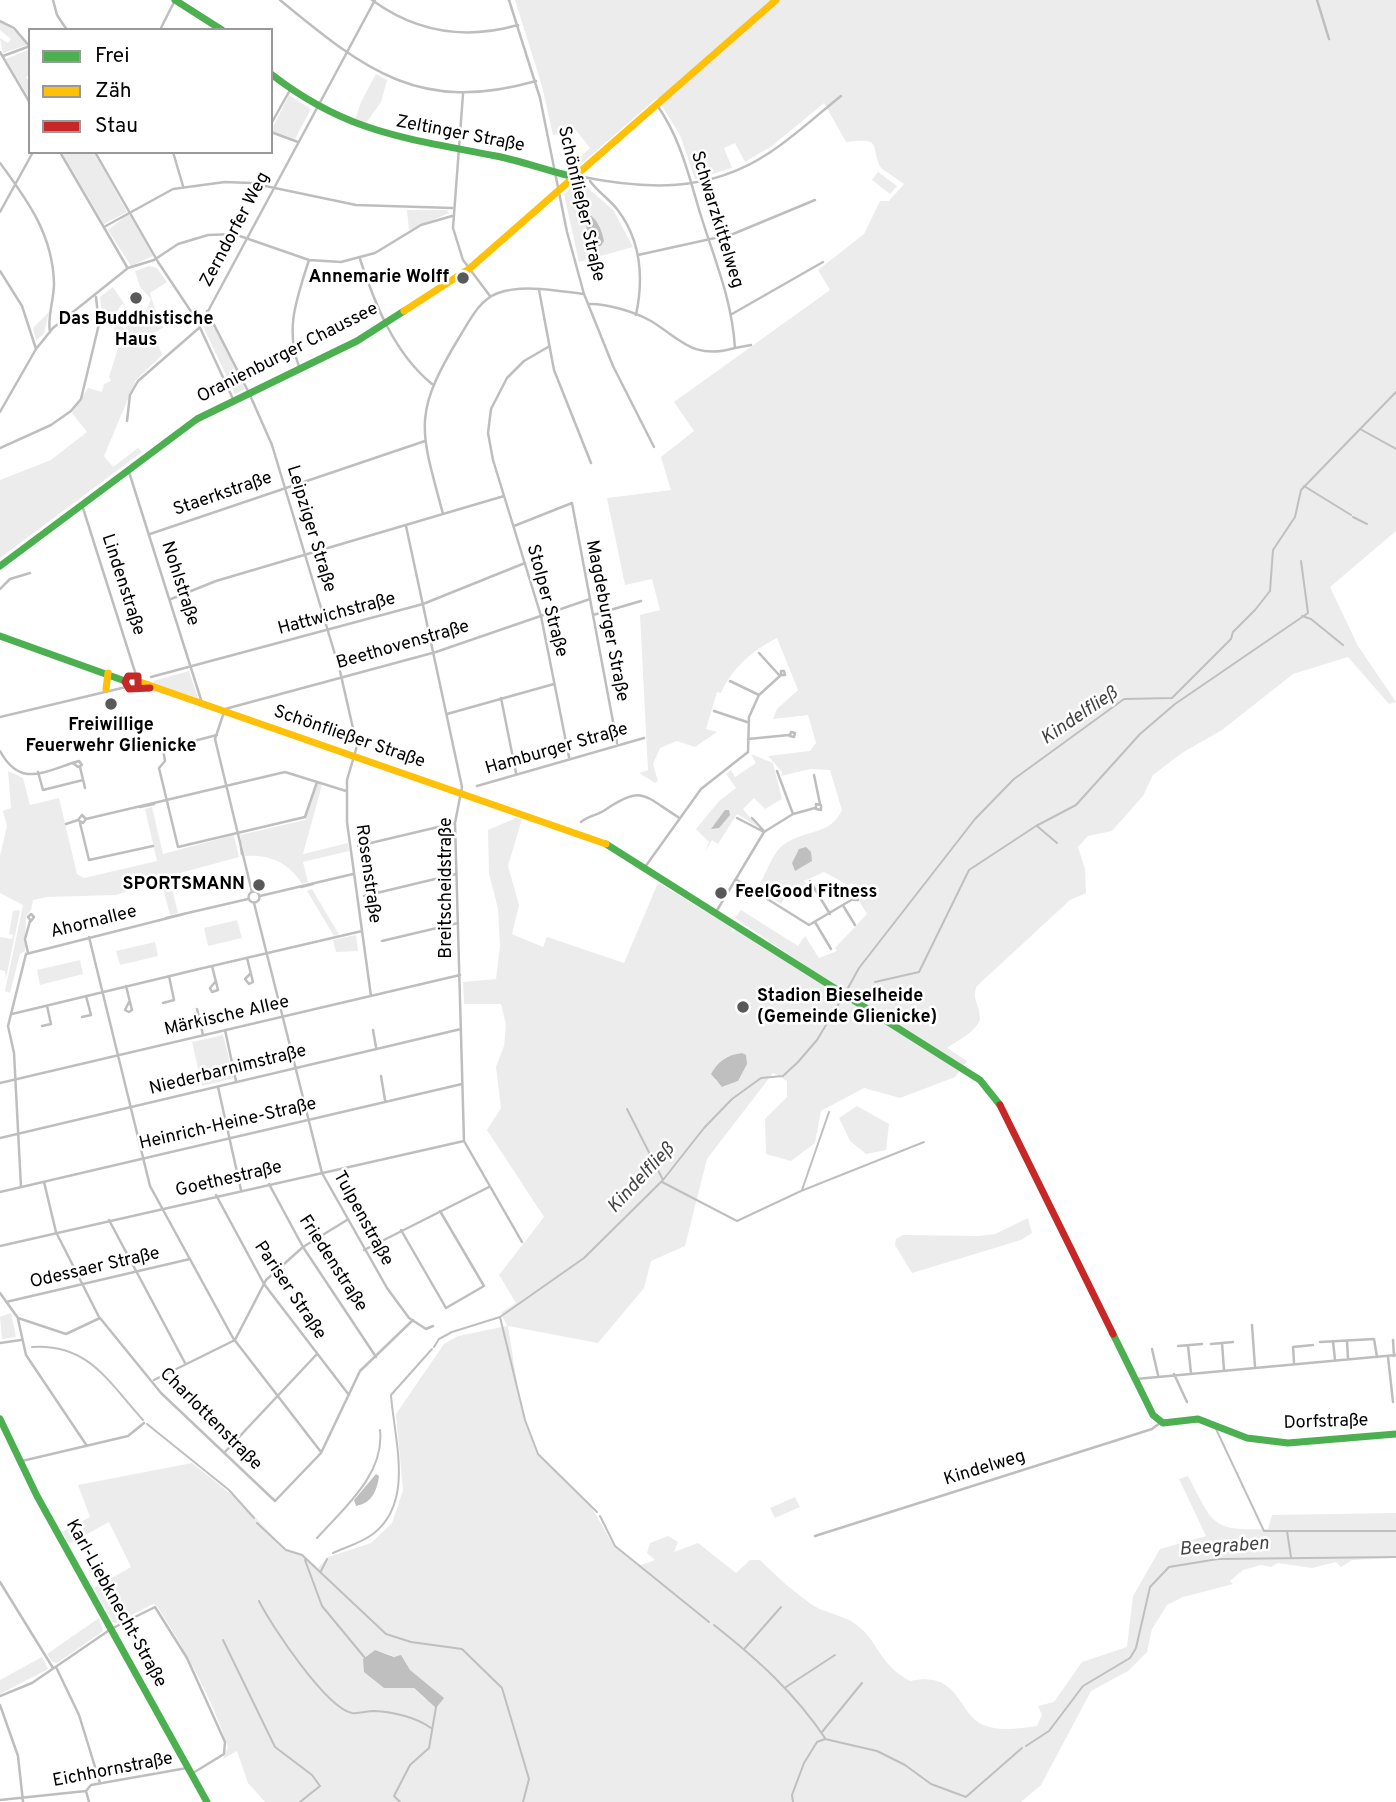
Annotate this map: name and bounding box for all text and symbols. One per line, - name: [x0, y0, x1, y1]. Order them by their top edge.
- legend: [28, 28, 273, 154]
- text: Frei: [95, 43, 130, 70]
- text: Zäh: [95, 78, 132, 105]
- street label: Zeltinger Straße: [394, 112, 526, 158]
- text: Stau: [95, 113, 138, 140]
- street label: Schönfließer Straße: [552, 124, 608, 284]
- street label: Schwarzkittelweg: [685, 149, 747, 291]
- street label: Zerndorfer Weg: [197, 169, 275, 291]
- place label: Annemarie Wolff: [308, 267, 449, 289]
- marker: Annemarie Wolff: [455, 270, 471, 286]
- marker: Das Buddhistische Haus: [128, 290, 144, 306]
- street label: Oranienburger Chaussee: [194, 299, 382, 409]
- place label: Das Buddhistische Haus: [59, 309, 213, 352]
- street label: Leipziger Straße: [280, 463, 340, 595]
- street label: Staerkstraße: [171, 468, 275, 522]
- street label: Lindenstraße: [95, 532, 149, 638]
- street label: Magdeburger Straße: [580, 538, 632, 704]
- street label: Nohlstraße: [155, 539, 203, 629]
- street label: Stolper Straße: [521, 542, 571, 660]
- street label: Hattwichstraße: [276, 589, 398, 641]
- street label: Beethovenstraße: [334, 617, 472, 675]
- water label: Kindelfließ: [1037, 683, 1123, 751]
- marker: Freiwillige Feuerwehr Glienicke: [103, 696, 119, 712]
- street label: Schönfließer Straße: [270, 702, 428, 774]
- place label: Freiwillige Feuerwehr Glienicke: [25, 715, 197, 758]
- street label: Hamburger Straße: [483, 719, 631, 781]
- street label: Breitscheidstraße: [436, 817, 458, 959]
- street label: Rosenstraße: [349, 823, 385, 925]
- place label: SPORTSMANN: [123, 874, 245, 896]
- marker: SPORTSMANN: [251, 877, 267, 893]
- place label: FeelGood Fitness: [735, 882, 877, 904]
- marker: FeelGood Fitness: [713, 885, 729, 901]
- street label: Ahornallee: [49, 902, 139, 944]
- place label: Stadion Bieselheide (Gemeinde Glienicke): [757, 986, 937, 1028]
- street label: Märkische Allee: [163, 992, 291, 1042]
- marker: Stadion Bieselheide (Gemeinde Glienicke): [735, 999, 751, 1015]
- street label: Niederbarnimstraße: [147, 1041, 309, 1101]
- street label: Heinrich-Heine-Straße: [137, 1094, 319, 1156]
- water label: Kindelfließ: [604, 1139, 680, 1219]
- street label: Goethestraße: [174, 1157, 284, 1203]
- street label: Tulpenstraße: [327, 1168, 397, 1270]
- street label: Friedenstraße: [293, 1212, 371, 1316]
- street label: Pariser Straße: [248, 1238, 330, 1344]
- street label: Odessaer Straße: [28, 1244, 162, 1294]
- street label: Charlottenstraße: [154, 1364, 266, 1476]
- street label: Dorfstraße: [1283, 1411, 1369, 1435]
- street label: Kindelweg: [942, 1446, 1028, 1492]
- street label: Karl-Liebknecht-Straße: [60, 1516, 170, 1692]
- water label: Beegraben: [1178, 1533, 1270, 1563]
- street label: Eichhornstraße: [51, 1749, 175, 1793]

